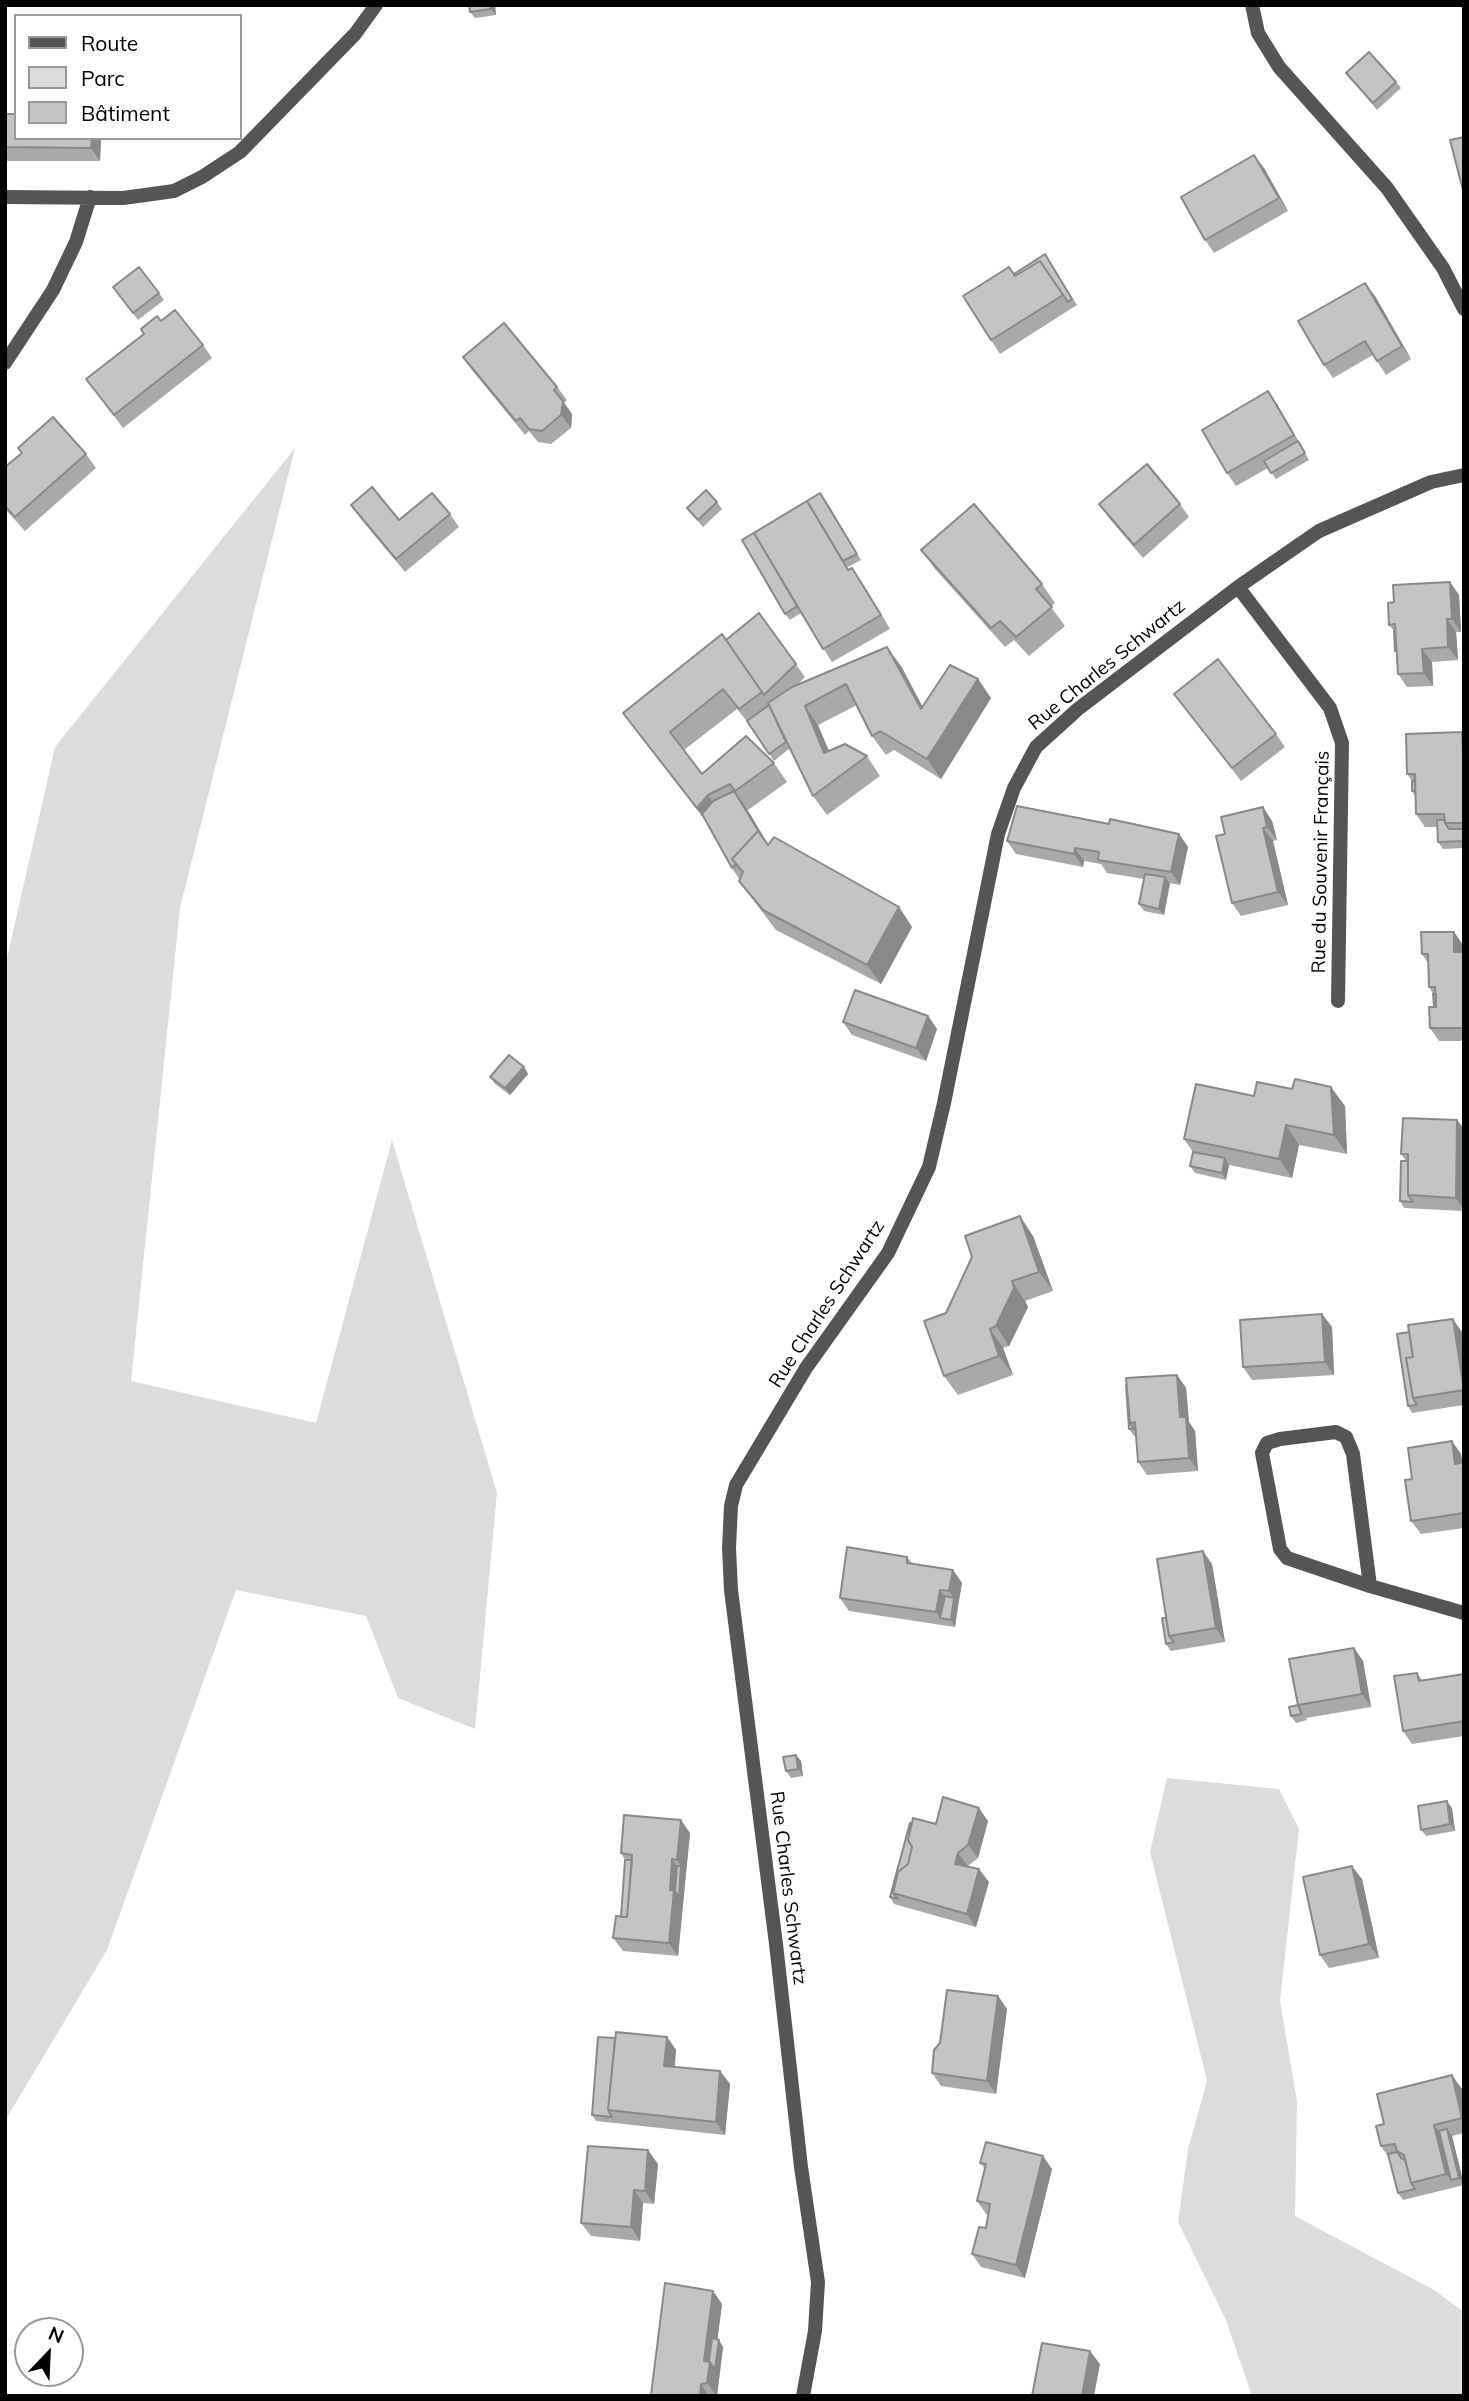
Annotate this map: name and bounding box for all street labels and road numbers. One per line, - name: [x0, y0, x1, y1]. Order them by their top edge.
- street label: Rue Charles Schwartz: [1024, 595, 1190, 735]
- street label: Rue du Souvenir Français: [1308, 750, 1334, 974]
- street label: Rue Charles Schwartz: [764, 1216, 890, 1392]
- street label: Rue Charles Schwartz: [765, 1790, 811, 1986]

